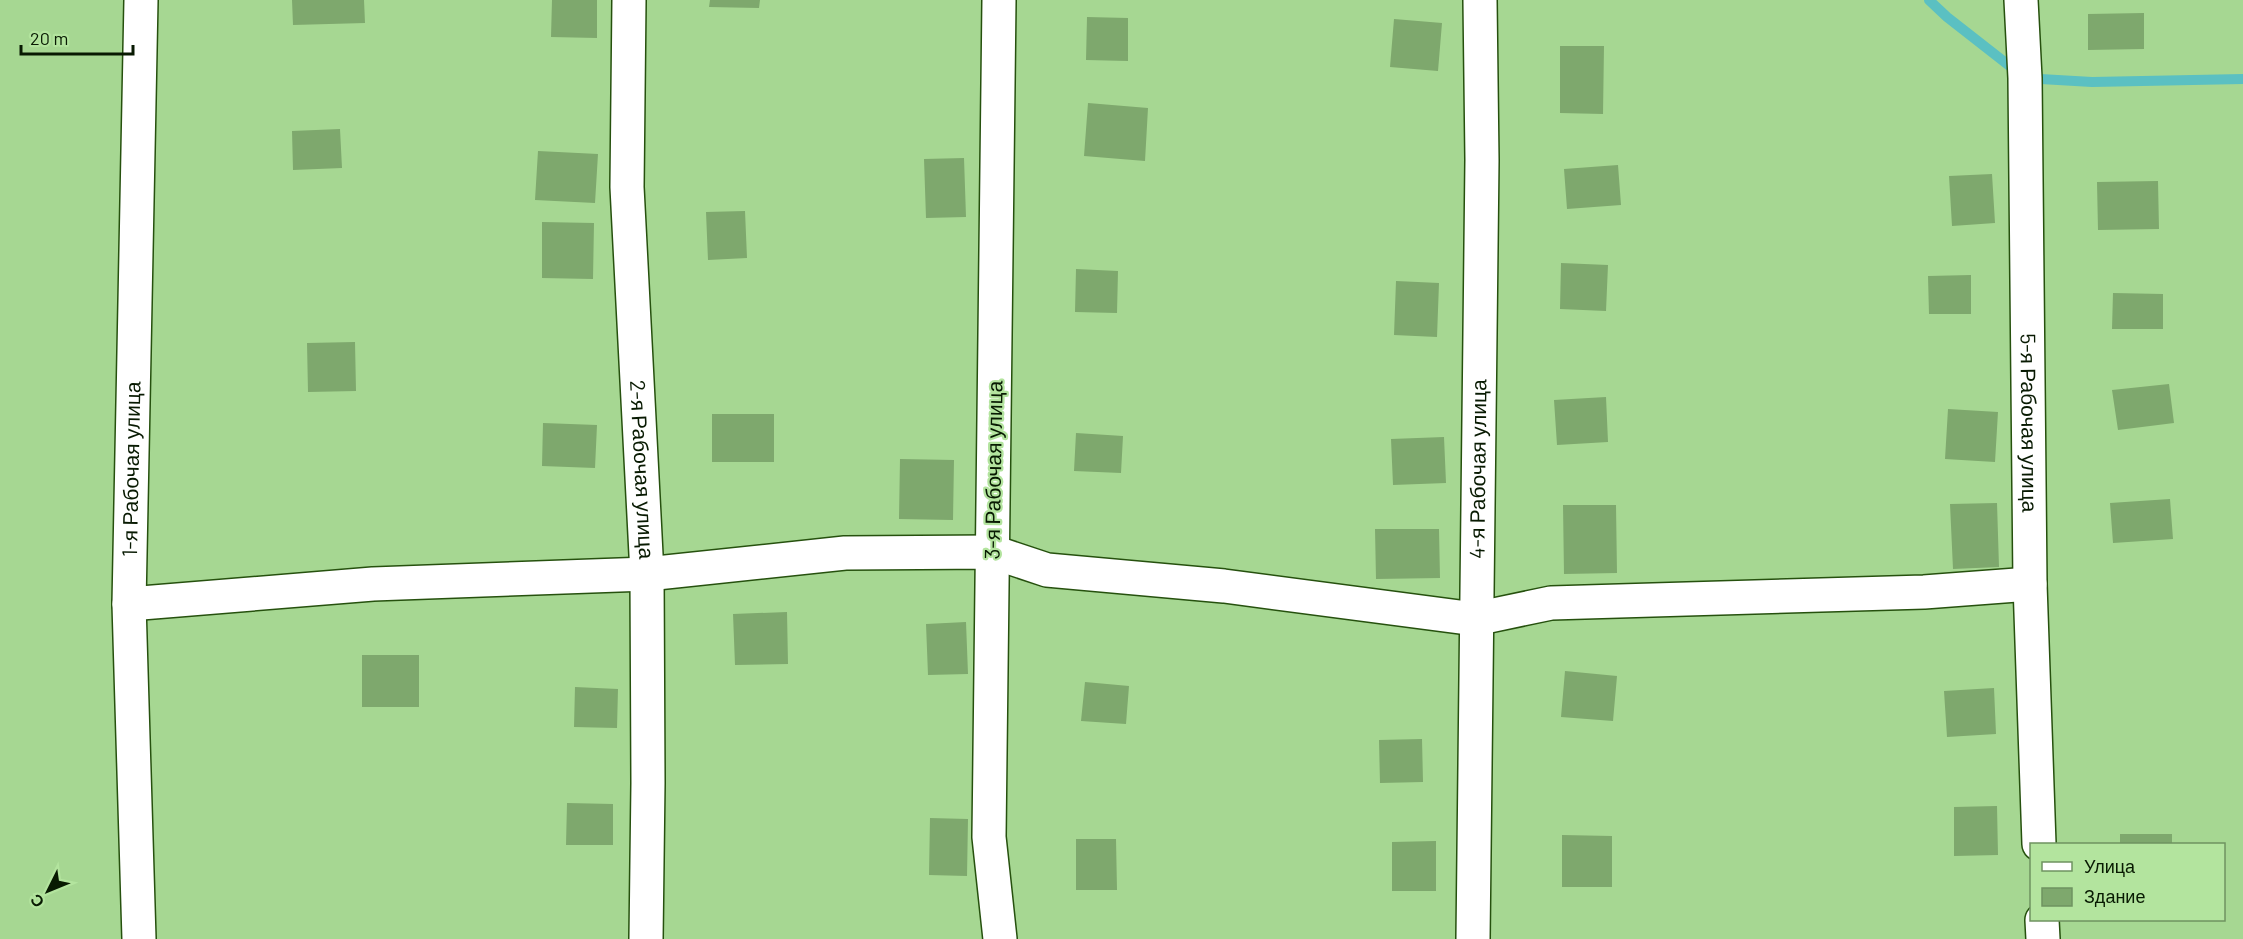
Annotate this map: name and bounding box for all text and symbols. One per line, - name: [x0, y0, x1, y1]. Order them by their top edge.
- scale bar: [21, 18, 134, 56]
- text: 20 m: [30, 27, 68, 49]
- street label: 5-я Рабочая улица: [2017, 333, 2043, 513]
- street label: 2-я Рабочая улица: [626, 379, 660, 560]
- street label: 4-я Рабочая улица: [1463, 379, 1490, 559]
- street label: 3-я Рабочая улица: [978, 380, 1007, 560]
- street label: 1-я Рабочая улица: [116, 381, 144, 557]
- legend: [2030, 843, 2225, 921]
- text: Улица: [2084, 855, 2136, 877]
- north arrow: [18, 861, 78, 921]
- text: Здание: [2084, 885, 2145, 907]
- text: С: [25, 891, 48, 912]

